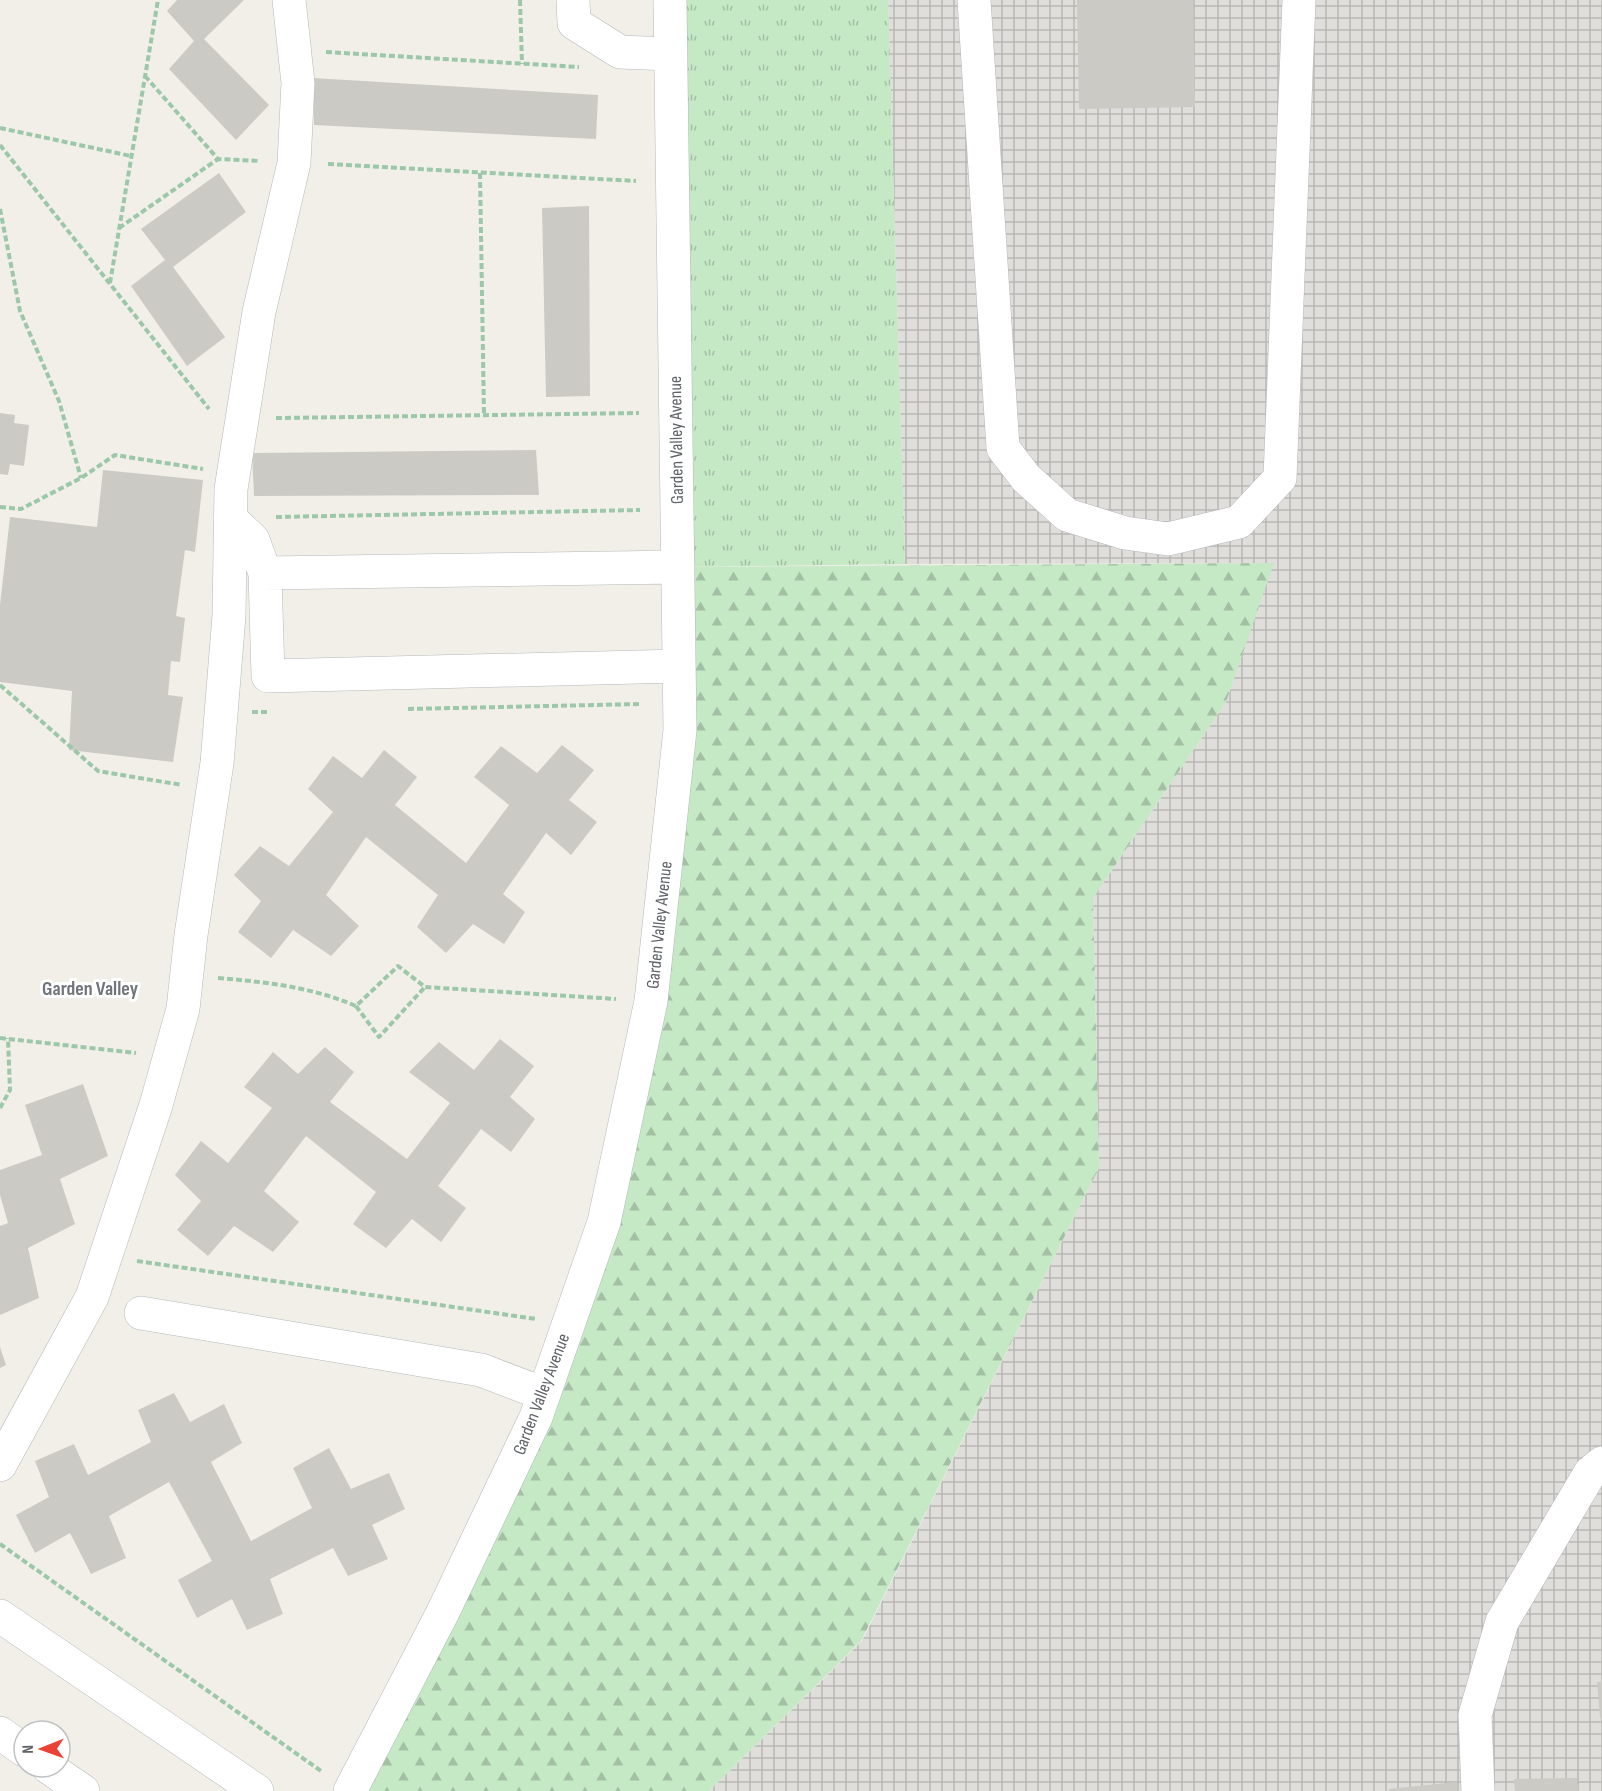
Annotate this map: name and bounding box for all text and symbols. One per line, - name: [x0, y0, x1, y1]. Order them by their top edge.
- street label: Garden Valley Avenue: [665, 376, 688, 504]
- street label: Garden Valley Avenue: [642, 860, 677, 990]
- district label: Garden Valley: [42, 977, 139, 1001]
- street label: Garden Valley Avenue: [509, 1331, 574, 1458]
- north arrow: [12, 1719, 72, 1779]
- text: N: [19, 1745, 38, 1754]

